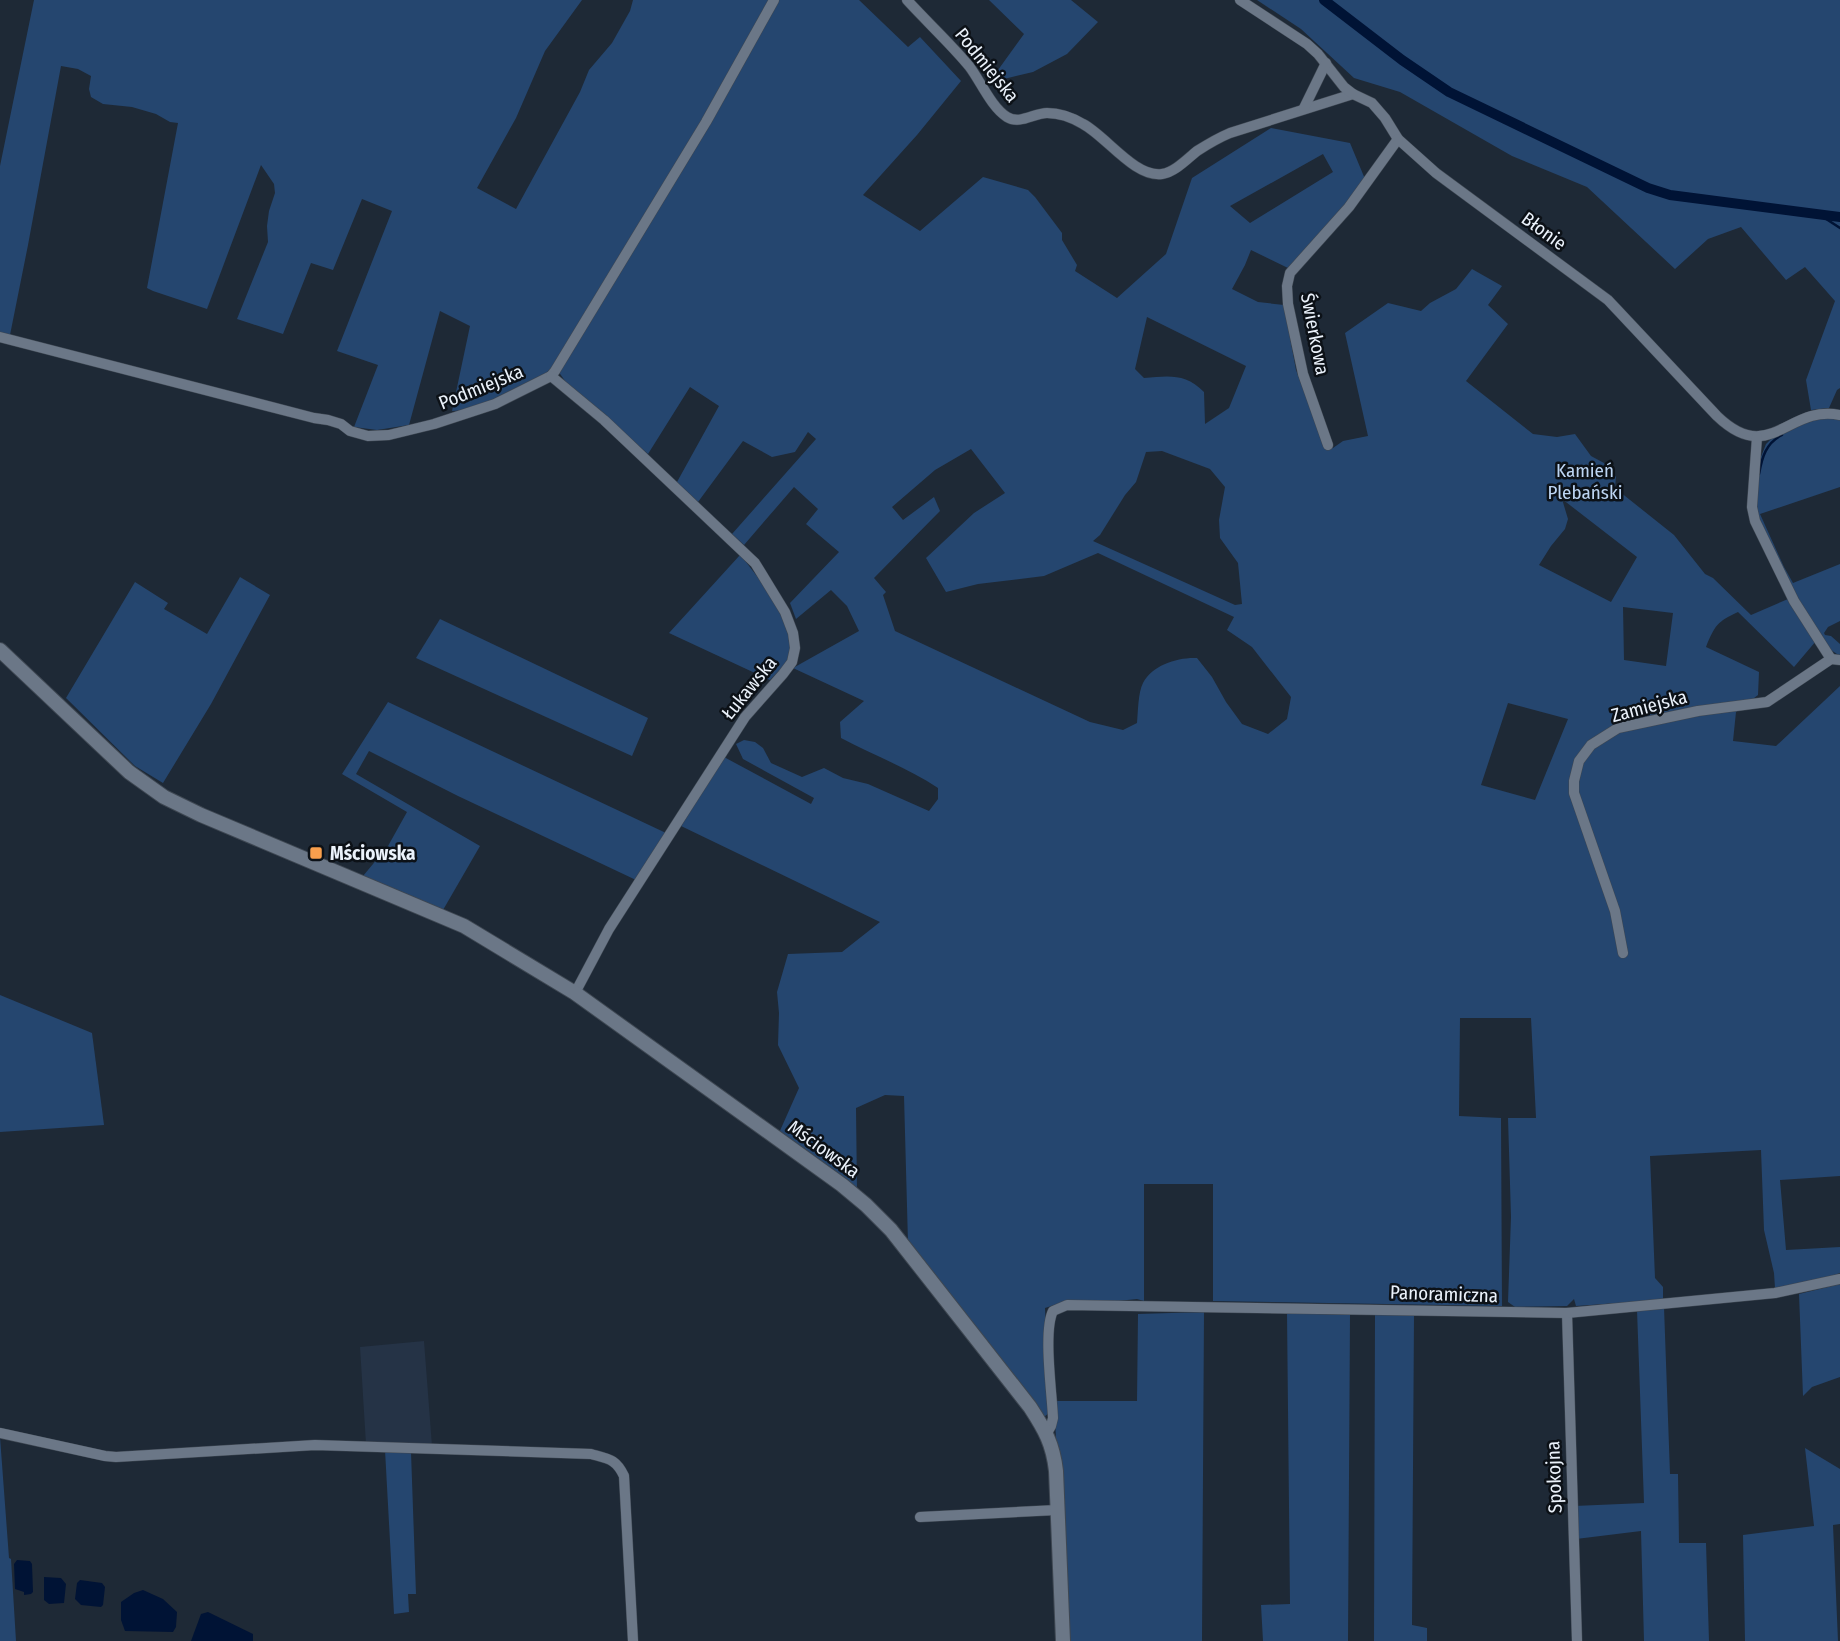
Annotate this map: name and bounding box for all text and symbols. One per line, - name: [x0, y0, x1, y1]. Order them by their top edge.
- street label: Podmiejska: [950, 23, 1024, 107]
- street label: Błonie: [1517, 207, 1571, 255]
- street label: Świerkowa: [1296, 291, 1334, 377]
- street label: Podmiejska: [435, 360, 527, 414]
- park label: Kamień Plebański: [1547, 459, 1623, 504]
- street label: Łukawska: [717, 652, 781, 724]
- street label: Zamiejska: [1609, 685, 1689, 727]
- place label: Mściowska: [330, 842, 416, 865]
- marker: Mściowska: [308, 845, 324, 861]
- street label: Mściowska: [784, 1115, 864, 1183]
- street label: Panoramiczna: [1390, 1281, 1498, 1307]
- street label: Spokojna: [1541, 1440, 1567, 1514]

